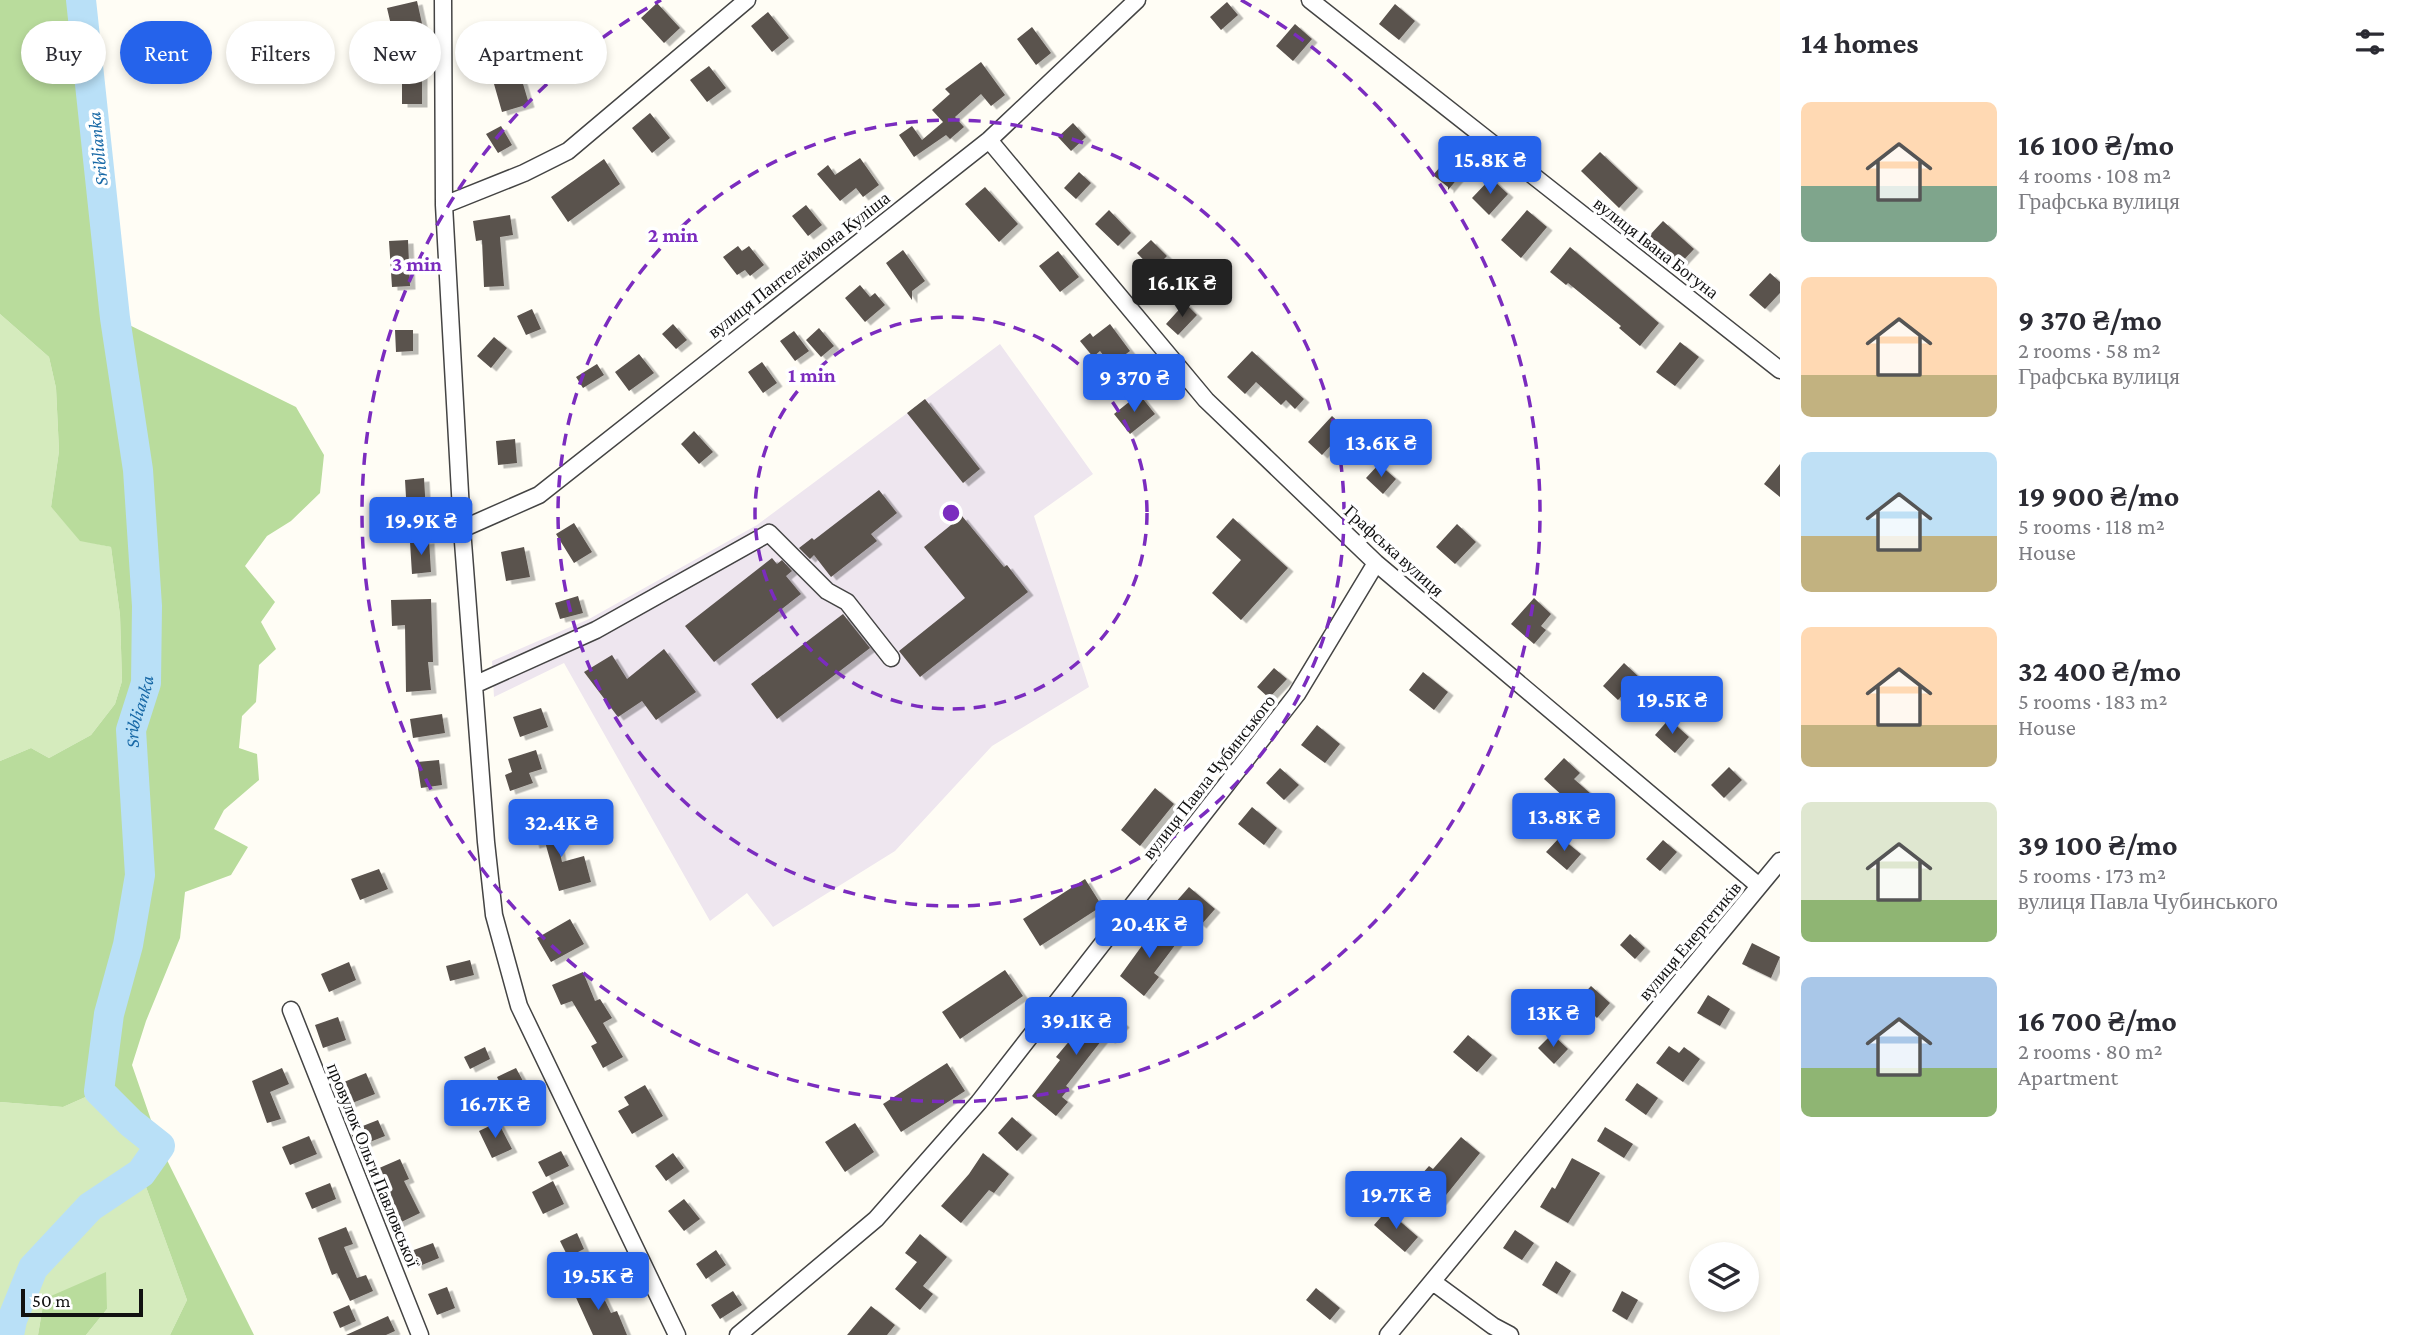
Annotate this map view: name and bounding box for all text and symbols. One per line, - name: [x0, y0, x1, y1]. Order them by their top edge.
- chip: Buy: [21, 21, 106, 84]
- chip: Rent: [120, 21, 212, 84]
- chip: Filters: [226, 21, 335, 84]
- chip: New: [349, 21, 441, 84]
- chip: Apartment: [455, 21, 607, 84]
- icon: filters: [2351, 23, 2389, 61]
- text: 14 homes: [1801, 26, 1919, 59]
- water label: Sriblianka: [83, 111, 112, 187]
- text: 16 100 ₴/mo: [2018, 128, 2174, 161]
- icon: home: [1857, 130, 1941, 214]
- pin: 15.8K ₴: [1425, 136, 1555, 196]
- text: 15.8K ₴: [1454, 146, 1526, 172]
- text: 4 rooms · 108 m²: [2018, 162, 2171, 188]
- street label: вулиця Пантелеймона Куліша: [704, 188, 894, 342]
- text: Графська вулиця: [2018, 188, 2180, 214]
- street label: вулиця Івана Богуна: [1590, 193, 1722, 303]
- text: 2 min: [648, 223, 698, 247]
- text: 3 min: [392, 252, 442, 276]
- pin: 16.1K ₴: [1117, 260, 1247, 319]
- text: 16.1K ₴: [1148, 269, 1216, 295]
- text: 9 370 ₴/mo: [2018, 303, 2162, 336]
- icon: home: [1857, 305, 1941, 389]
- text: 2 rooms · 58 m²: [2018, 337, 2160, 363]
- pin: 9 370 ₴: [1069, 354, 1199, 414]
- text: 1 min: [788, 363, 836, 387]
- text: Графська вулиця: [2018, 363, 2180, 389]
- text: 9 370 ₴: [1099, 364, 1169, 390]
- pin: 13.6K ₴: [1316, 420, 1446, 479]
- text: 13.6K ₴: [1346, 429, 1416, 455]
- text: 19 900 ₴/mo: [2018, 479, 2179, 512]
- icon: home: [1857, 480, 1941, 564]
- pin: 19.9K ₴: [356, 498, 486, 557]
- centre of rings: [939, 501, 963, 525]
- street label: Графська вулиця: [1340, 501, 1448, 601]
- text: 19.9K ₴: [385, 507, 457, 533]
- text: 5 rooms · 118 m²: [2018, 513, 2165, 539]
- text: House: [2018, 539, 2076, 565]
- text: 32 400 ₴/mo: [2018, 654, 2181, 687]
- icon: home: [1857, 655, 1941, 739]
- water label: Sriblianka: [121, 676, 157, 749]
- pin: 19.5K ₴: [1607, 676, 1737, 736]
- text: 19.5K ₴: [1637, 686, 1707, 712]
- text: 5 rooms · 183 m²: [2018, 688, 2168, 714]
- street label: вулиця Павла Чубинського: [1138, 691, 1280, 863]
- text: House: [2018, 714, 2076, 740]
- pin: 13.8K ₴: [1499, 794, 1629, 853]
- pin: 32.4K ₴: [496, 800, 626, 859]
- text: 13.8K ₴: [1528, 803, 1600, 829]
- text: 32.4K ₴: [524, 809, 598, 835]
- text: 39 100 ₴/mo: [2018, 828, 2178, 861]
- icon: home: [1857, 830, 1941, 914]
- text: 5 rooms · 173 m²: [2018, 862, 2166, 888]
- street label: вулиця Енергетиків: [1635, 878, 1745, 1004]
- text: вулиця Павла Чубинського: [2018, 888, 2278, 914]
- pin: 20.4K ₴: [1084, 900, 1214, 960]
- text: 20.4K ₴: [1111, 910, 1187, 936]
- pin: 13K ₴: [1504, 990, 1602, 1049]
- pin: 39.1K ₴: [1011, 998, 1141, 1057]
- text: 13K ₴: [1527, 999, 1579, 1025]
- text: 16 700 ₴/mo: [2018, 1004, 2177, 1037]
- icon: home: [1857, 1005, 1941, 1089]
- text: 39.1K ₴: [1041, 1007, 1111, 1033]
- text: 2 rooms · 80 m²: [2018, 1038, 2163, 1064]
- street label: провулок Ольги Павловської: [323, 1060, 423, 1270]
- text: Apartment: [2018, 1064, 2118, 1090]
- pin: 16.7K ₴: [430, 1080, 560, 1140]
- text: 16.7K ₴: [460, 1090, 530, 1116]
- pin: 19.7K ₴: [1331, 1172, 1461, 1231]
- text: 19.7K ₴: [1361, 1181, 1431, 1207]
- map controls: [1689, 1242, 1759, 1312]
- button: layers: [1689, 1242, 1759, 1312]
- pin: 19.5K ₴: [533, 1252, 663, 1312]
- text: 19.5K ₴: [563, 1262, 633, 1288]
- scale bar: [21, 1286, 144, 1318]
- text: 50 m: [32, 1290, 71, 1311]

